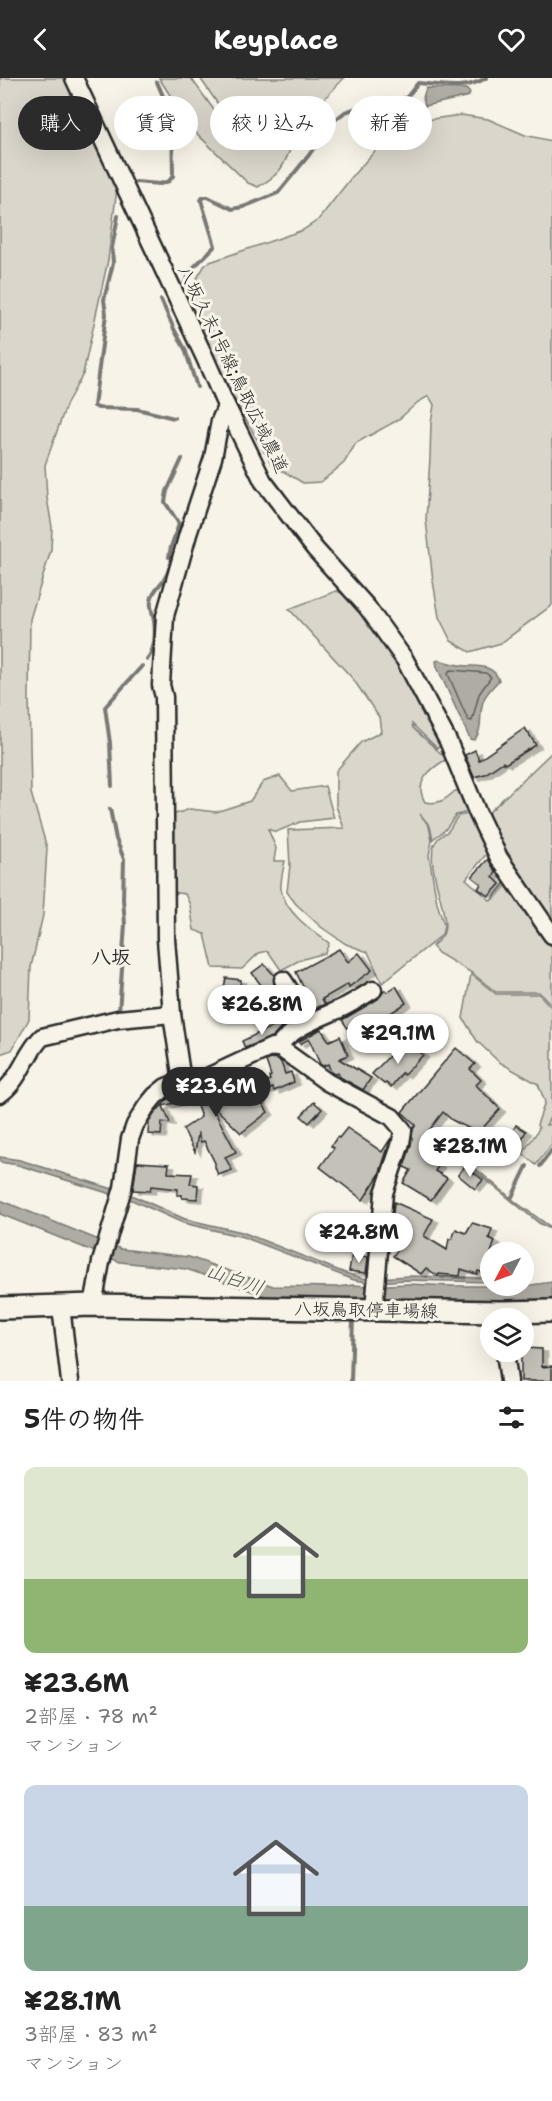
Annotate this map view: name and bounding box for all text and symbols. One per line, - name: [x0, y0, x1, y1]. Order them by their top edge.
- text: Keyplace: [213, 21, 339, 58]
- icon: back: [24, 23, 57, 56]
- icon: heart: [495, 23, 528, 56]
- chip: 購入: [18, 96, 102, 150]
- chip: 賃貸: [114, 96, 198, 150]
- chip: 絞り込み: [210, 96, 336, 150]
- chip: 新着: [348, 96, 432, 150]
- street label: 八坂久末1号線;鳥取広域農道: [172, 261, 294, 477]
- district label: 八坂: [91, 944, 131, 970]
- pin: ¥26.8M: [213, 985, 311, 1036]
- text: ¥26.8M: [221, 991, 303, 1017]
- pin: ¥29.1M: [349, 1014, 447, 1065]
- text: ¥29.1M: [361, 1020, 435, 1046]
- pin: ¥23.6M: [167, 1067, 265, 1118]
- text: ¥23.6M: [176, 1073, 256, 1099]
- pin: ¥28.1M: [421, 1127, 519, 1178]
- text: ¥28.1M: [433, 1133, 507, 1159]
- pin: ¥24.8M: [310, 1213, 408, 1264]
- text: ¥24.8M: [319, 1219, 399, 1245]
- north arrow: [480, 1242, 534, 1296]
- map controls: [480, 1242, 534, 1362]
- water label: 山白川: [202, 1257, 268, 1301]
- street label: 八坂鳥取停車場線: [294, 1297, 438, 1323]
- button: layers: [480, 1308, 534, 1362]
- text: 5件の物件: [24, 1401, 144, 1436]
- icon: filters: [495, 1401, 528, 1434]
- icon: home: [222, 1506, 330, 1614]
- text: ¥23.6M: [24, 1665, 129, 1700]
- text: 2部屋 · 78 m²: [24, 1703, 158, 1729]
- text: マンション: [24, 1732, 123, 1758]
- icon: home: [222, 1824, 330, 1932]
- text: ¥28.1M: [24, 1983, 121, 2018]
- text: 3部屋 · 83 m²: [24, 2021, 157, 2047]
- text: マンション: [24, 2050, 123, 2076]

